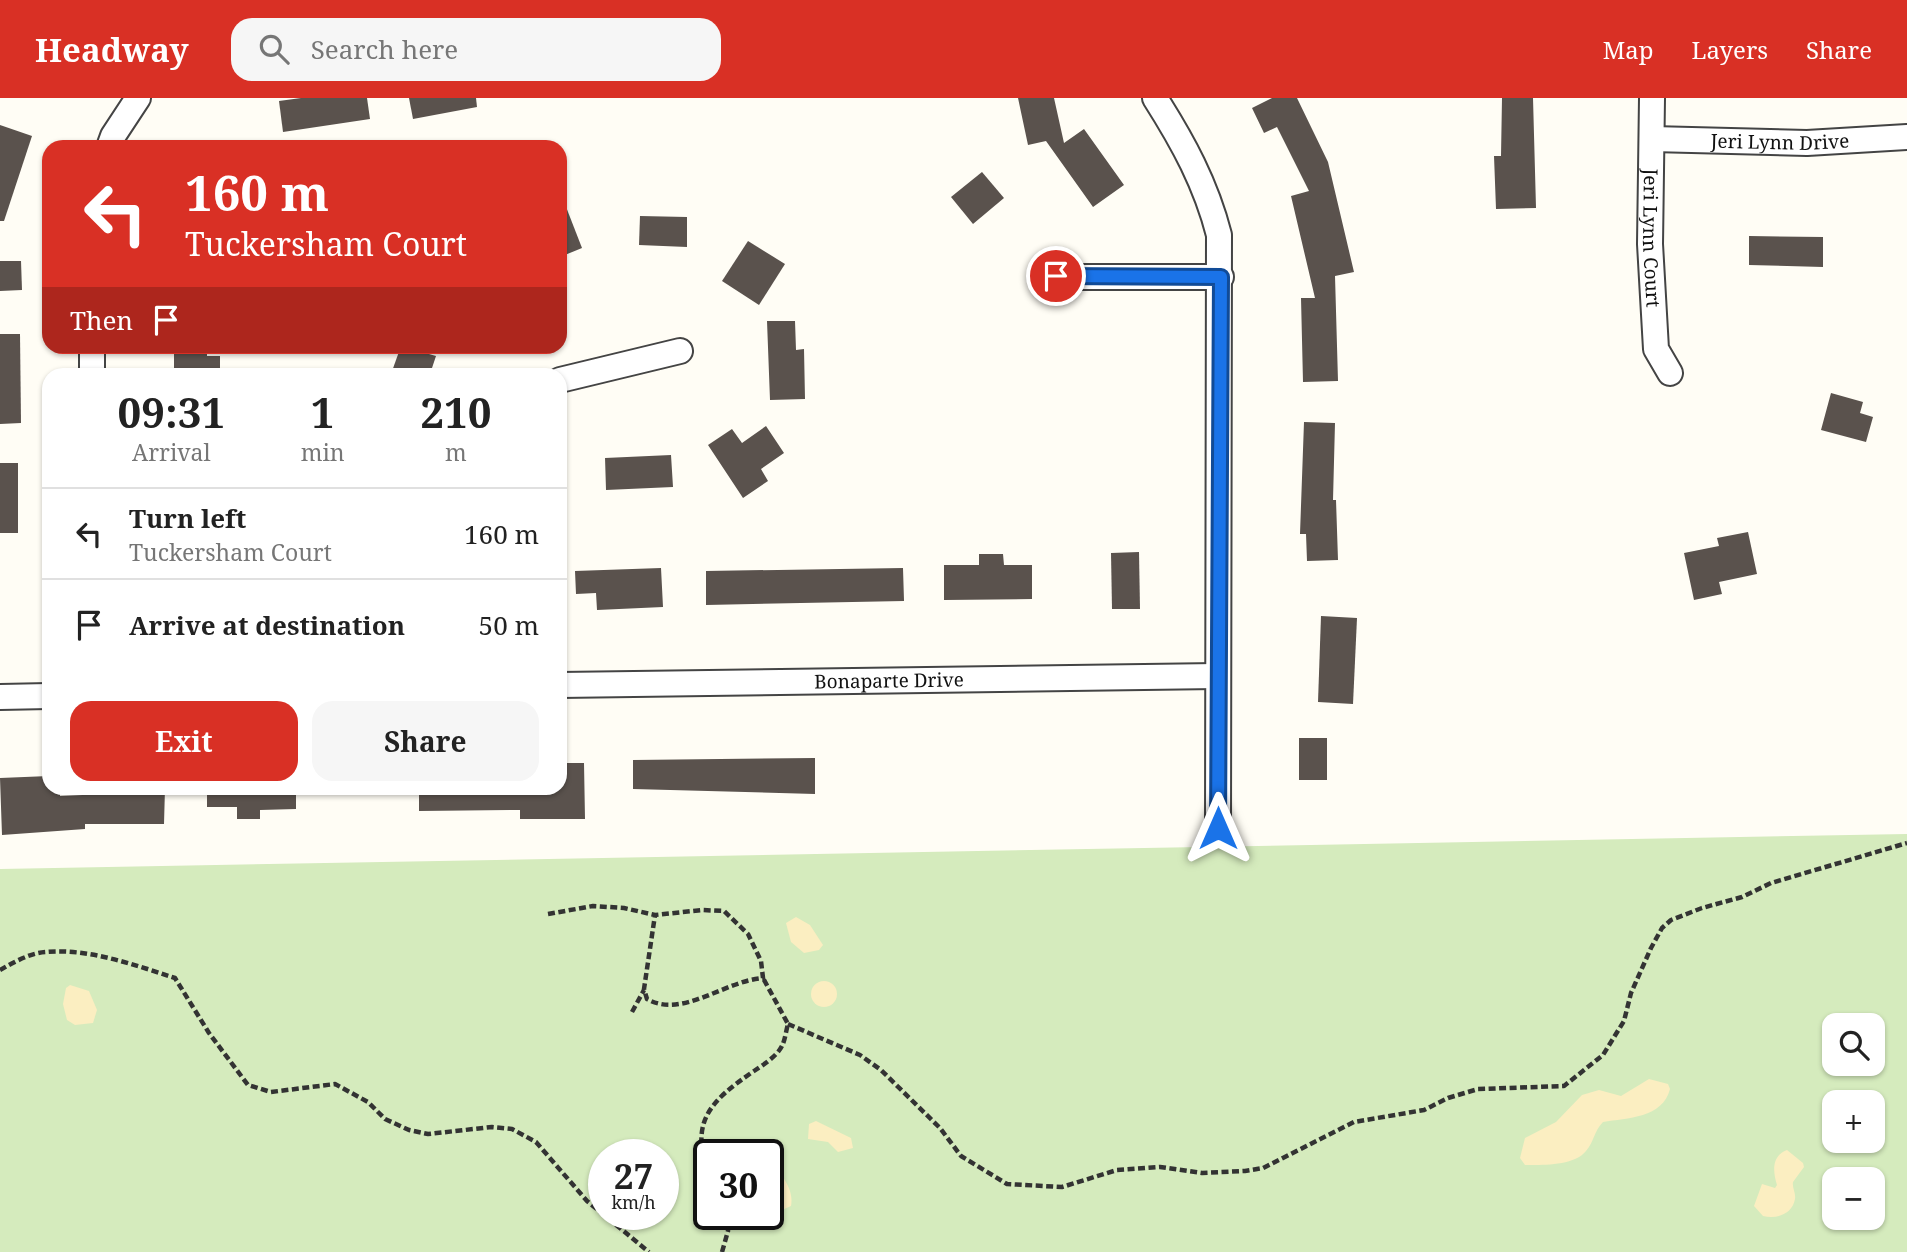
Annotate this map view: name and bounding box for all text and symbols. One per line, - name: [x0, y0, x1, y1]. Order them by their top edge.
- search box: [231, 18, 721, 81]
- text: Headway: [35, 27, 189, 72]
- icon: search: [255, 30, 293, 68]
- text: Search here: [311, 31, 458, 67]
- text: Map: [1603, 33, 1654, 66]
- text: Layers: [1692, 33, 1768, 66]
- text: Share: [1806, 33, 1872, 66]
- street label: Jeri Lynn Drive: [1709, 127, 1850, 156]
- text: 160 m: [185, 159, 329, 225]
- street label: Jeri Lynn Court: [1637, 167, 1667, 308]
- icon: left: [70, 168, 161, 259]
- text: Tuckersham Court: [185, 222, 467, 265]
- pin: [1026, 246, 1086, 306]
- icon: arrive: [1037, 257, 1075, 295]
- icon: arrive: [147, 301, 185, 339]
- text: Then: [70, 302, 133, 338]
- text: 09:31: [118, 383, 225, 440]
- text: 1: [311, 383, 335, 440]
- text: 210: [420, 383, 491, 440]
- text: Arrival: [132, 436, 211, 468]
- text: min: [301, 436, 345, 468]
- text: m: [445, 436, 467, 468]
- text: Turn left: [129, 500, 246, 536]
- icon: left: [70, 515, 108, 553]
- text: 160 m: [464, 516, 539, 552]
- text: Tuckersham Court: [129, 536, 332, 568]
- icon: arrive: [70, 606, 108, 644]
- text: Arrive at destination: [129, 607, 405, 643]
- text: 50 m: [479, 607, 539, 643]
- street label: Bonaparte Drive: [814, 666, 964, 695]
- button: Exit: [70, 701, 298, 781]
- button: Share: [312, 701, 539, 781]
- position arrow: [1181, 791, 1255, 865]
- map controls: [1822, 1013, 1885, 1230]
- button: search: [1822, 1013, 1885, 1076]
- button: +: [1822, 1090, 1885, 1153]
- speed limit sign: 30: [693, 1139, 784, 1230]
- text: 27: [614, 1152, 653, 1199]
- button: −: [1822, 1167, 1885, 1230]
- text: km/h: [611, 1190, 656, 1214]

